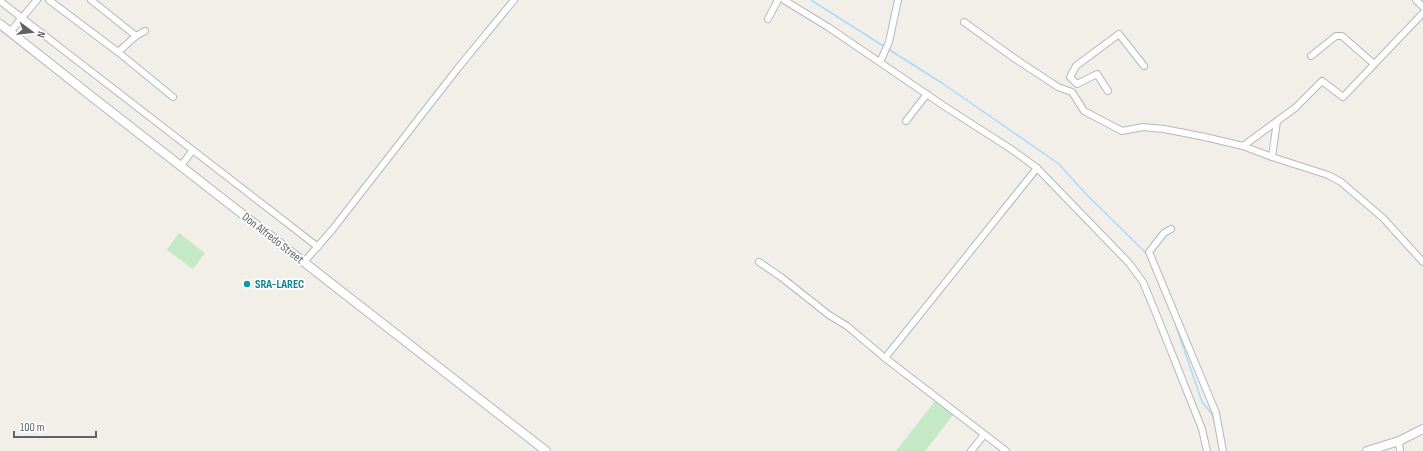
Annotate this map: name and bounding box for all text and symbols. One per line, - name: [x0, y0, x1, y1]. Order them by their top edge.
- north arrow: [12, 12, 52, 52]
- text: N: [34, 30, 48, 39]
- street label: Don Alfredo Street: [239, 210, 307, 267]
- place label: SRA-LAREC: [255, 277, 304, 292]
- marker: SRA-LAREC: [242, 279, 252, 289]
- scale bar: [14, 413, 96, 439]
- text: 100 m: [20, 420, 45, 435]

